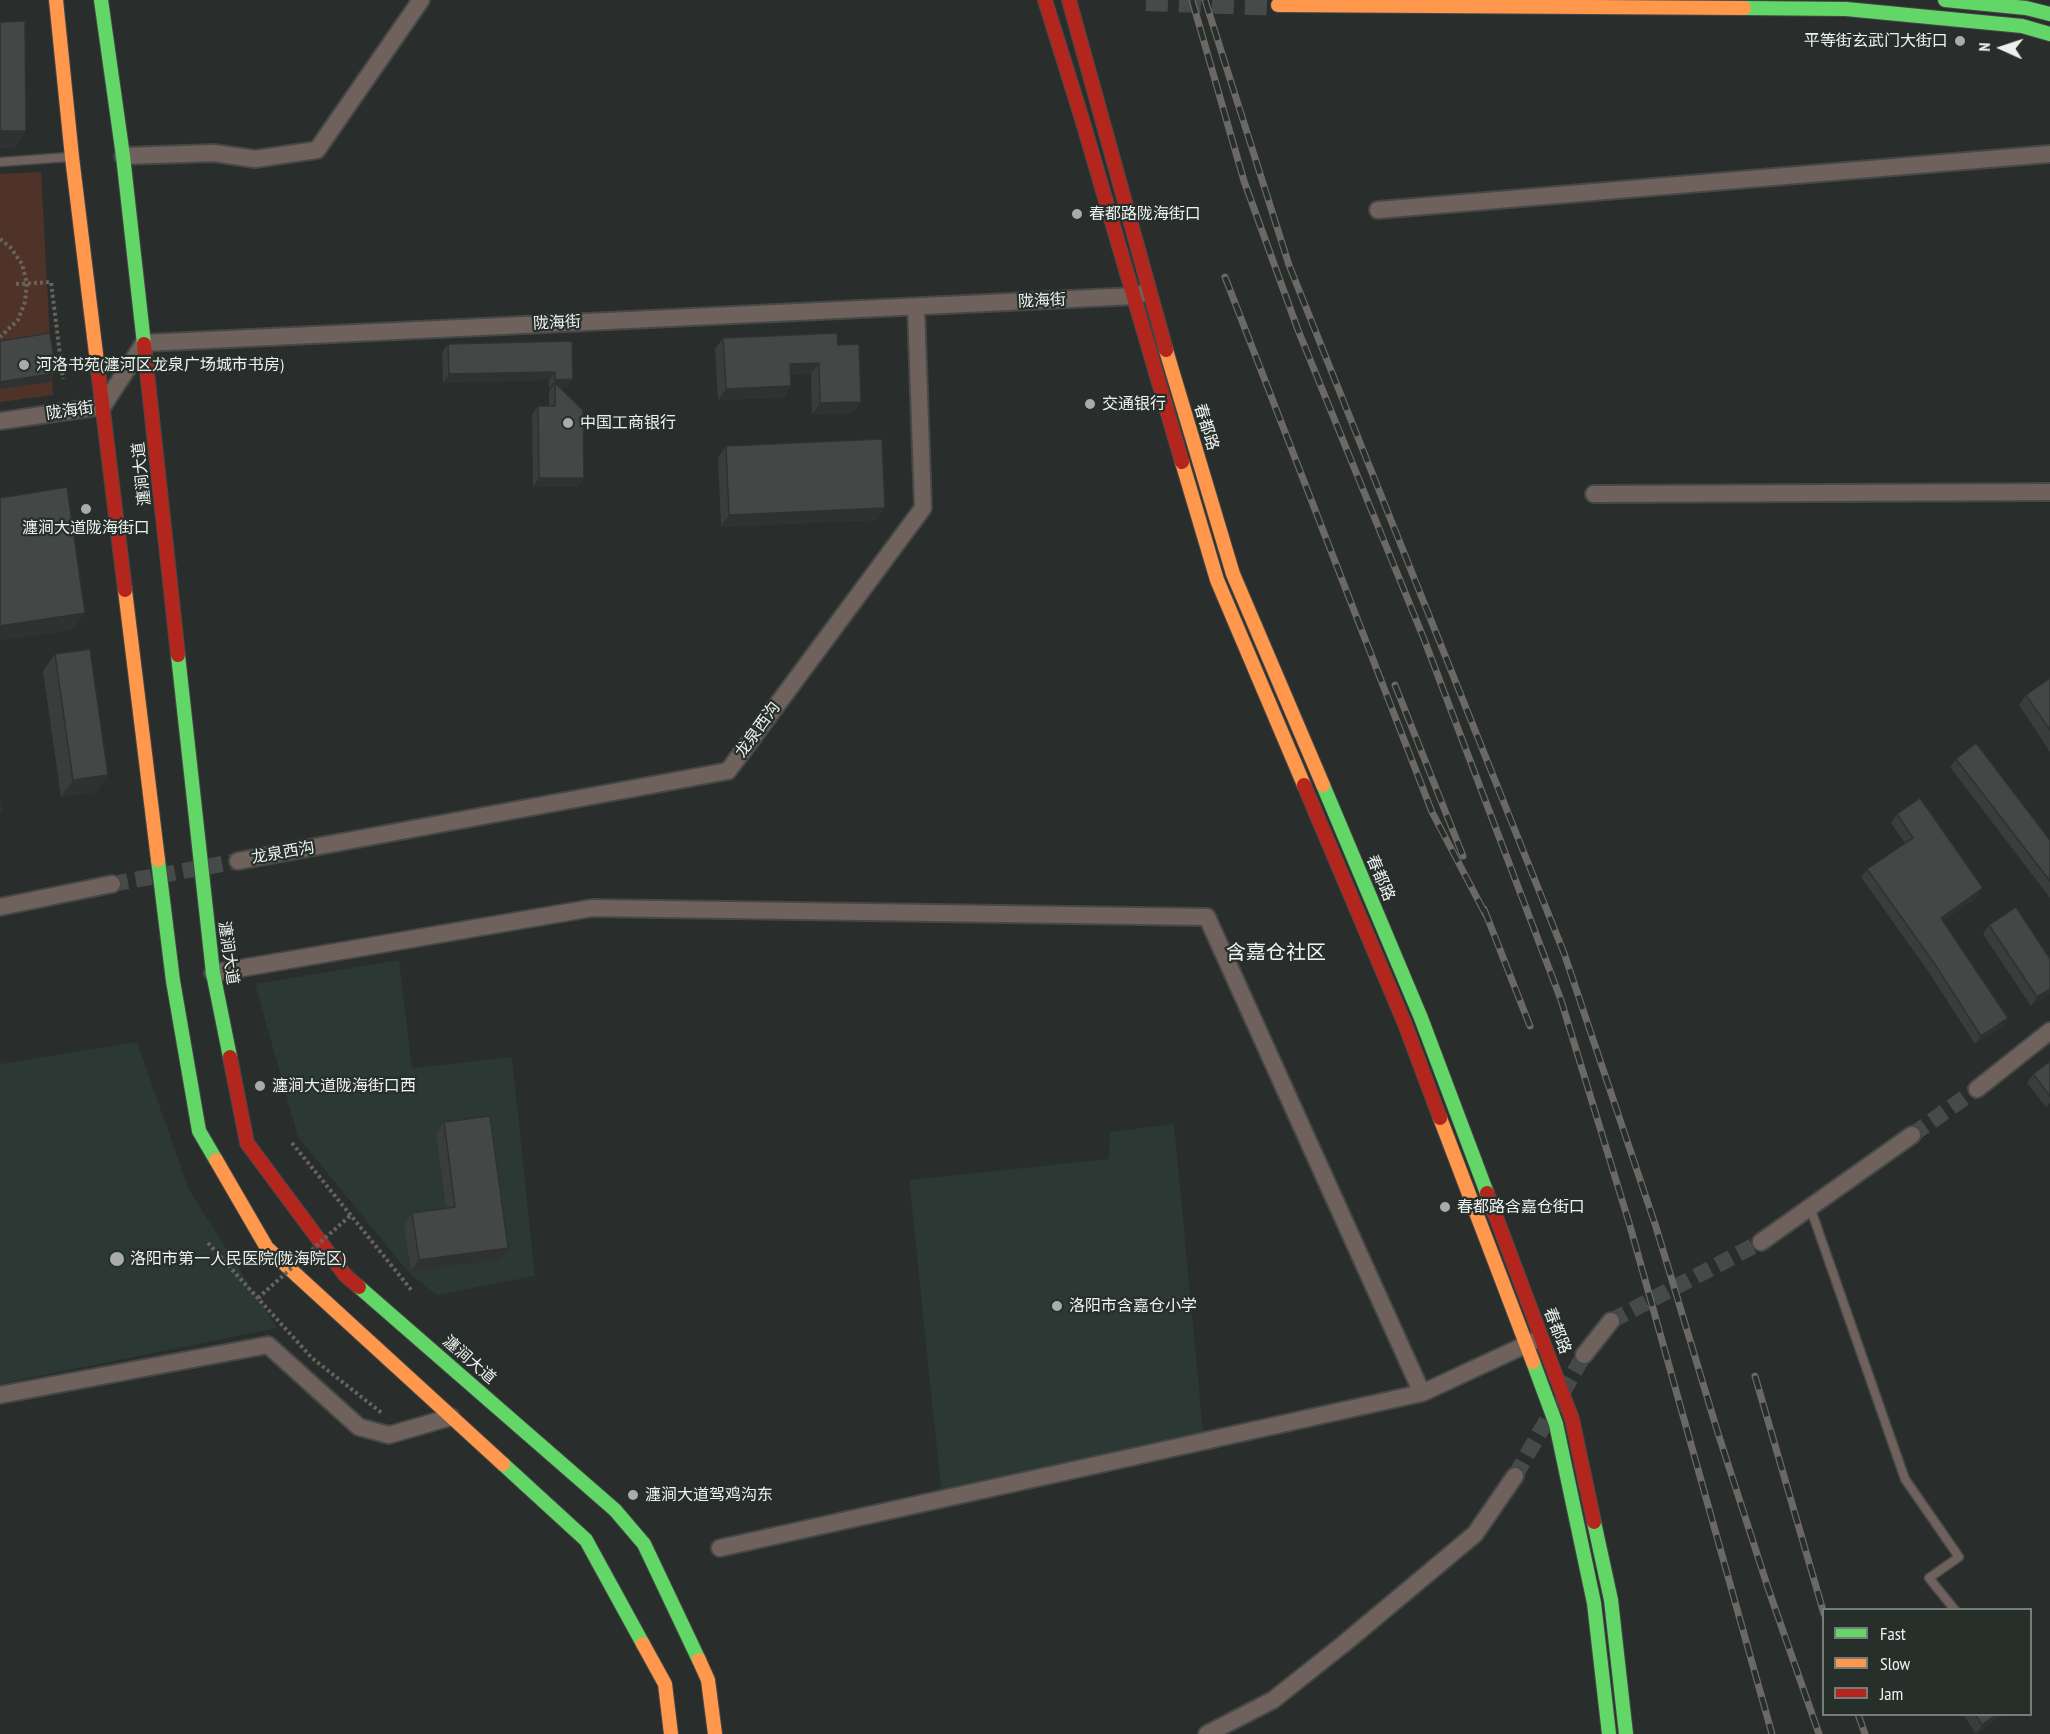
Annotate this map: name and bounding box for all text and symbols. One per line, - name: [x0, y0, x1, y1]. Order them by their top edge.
- north arrow: [1972, 18, 2032, 78]
- place label: 平等街玄武门大街口: [1804, 31, 1948, 51]
- marker: 平等街玄武门大街口: [1953, 34, 1967, 48]
- text: N: [1974, 42, 1994, 52]
- place label: 春都路陇海街口: [1089, 204, 1201, 224]
- marker: 春都路陇海街口: [1070, 207, 1084, 221]
- street label: 陇海街: [1018, 290, 1066, 312]
- street label: 陇海街: [533, 312, 581, 334]
- place label: 河洛书苑(瀍河区龙泉广场城市书房): [36, 355, 283, 375]
- marker: 河洛书苑(瀍河区龙泉广场城市书房): [17, 358, 31, 372]
- place label: 交通银行: [1102, 394, 1166, 414]
- marker: 交通银行: [1083, 397, 1097, 411]
- street label: 陇海街: [45, 398, 95, 424]
- street label: 春都路: [1190, 401, 1222, 453]
- place label: 中国工商银行: [580, 413, 676, 433]
- marker: 中国工商银行: [561, 416, 575, 430]
- street label: 瀍涧大道: [129, 441, 155, 507]
- marker: 瀍涧大道陇海街口: [79, 502, 93, 516]
- place label: 瀍涧大道陇海街口: [22, 518, 150, 538]
- street label: 龙泉西沟: [731, 698, 785, 762]
- street label: 龙泉西沟: [250, 838, 316, 868]
- street label: 春都路: [1362, 852, 1398, 904]
- street label: 瀍涧大道: [214, 920, 242, 986]
- district label: 含嘉仓社区: [1226, 941, 1326, 965]
- place label: 瀍涧大道陇海街口西: [272, 1076, 416, 1096]
- marker: 瀍涧大道陇海街口西: [253, 1079, 267, 1093]
- place label: 春都路含嘉仓街口: [1457, 1197, 1585, 1217]
- marker: 春都路含嘉仓街口: [1438, 1200, 1452, 1214]
- place label: 洛阳市第一人民医院(陇海院区): [130, 1249, 345, 1269]
- marker: 洛阳市第一人民医院(陇海院区): [108, 1250, 126, 1268]
- place label: 洛阳市含嘉仓小学: [1069, 1296, 1197, 1316]
- marker: 洛阳市含嘉仓小学: [1050, 1299, 1064, 1313]
- street label: 春都路: [1539, 1305, 1575, 1357]
- street label: 瀍涧大道: [439, 1332, 499, 1388]
- place label: 瀍涧大道驾鸡沟东: [645, 1485, 773, 1505]
- marker: 瀍涧大道驾鸡沟东: [626, 1488, 640, 1502]
- legend: [1822, 1608, 2032, 1716]
- text: Fast: [1880, 1622, 1906, 1645]
- text: Slow: [1880, 1652, 1910, 1675]
- text: Jam: [1880, 1682, 1903, 1705]

